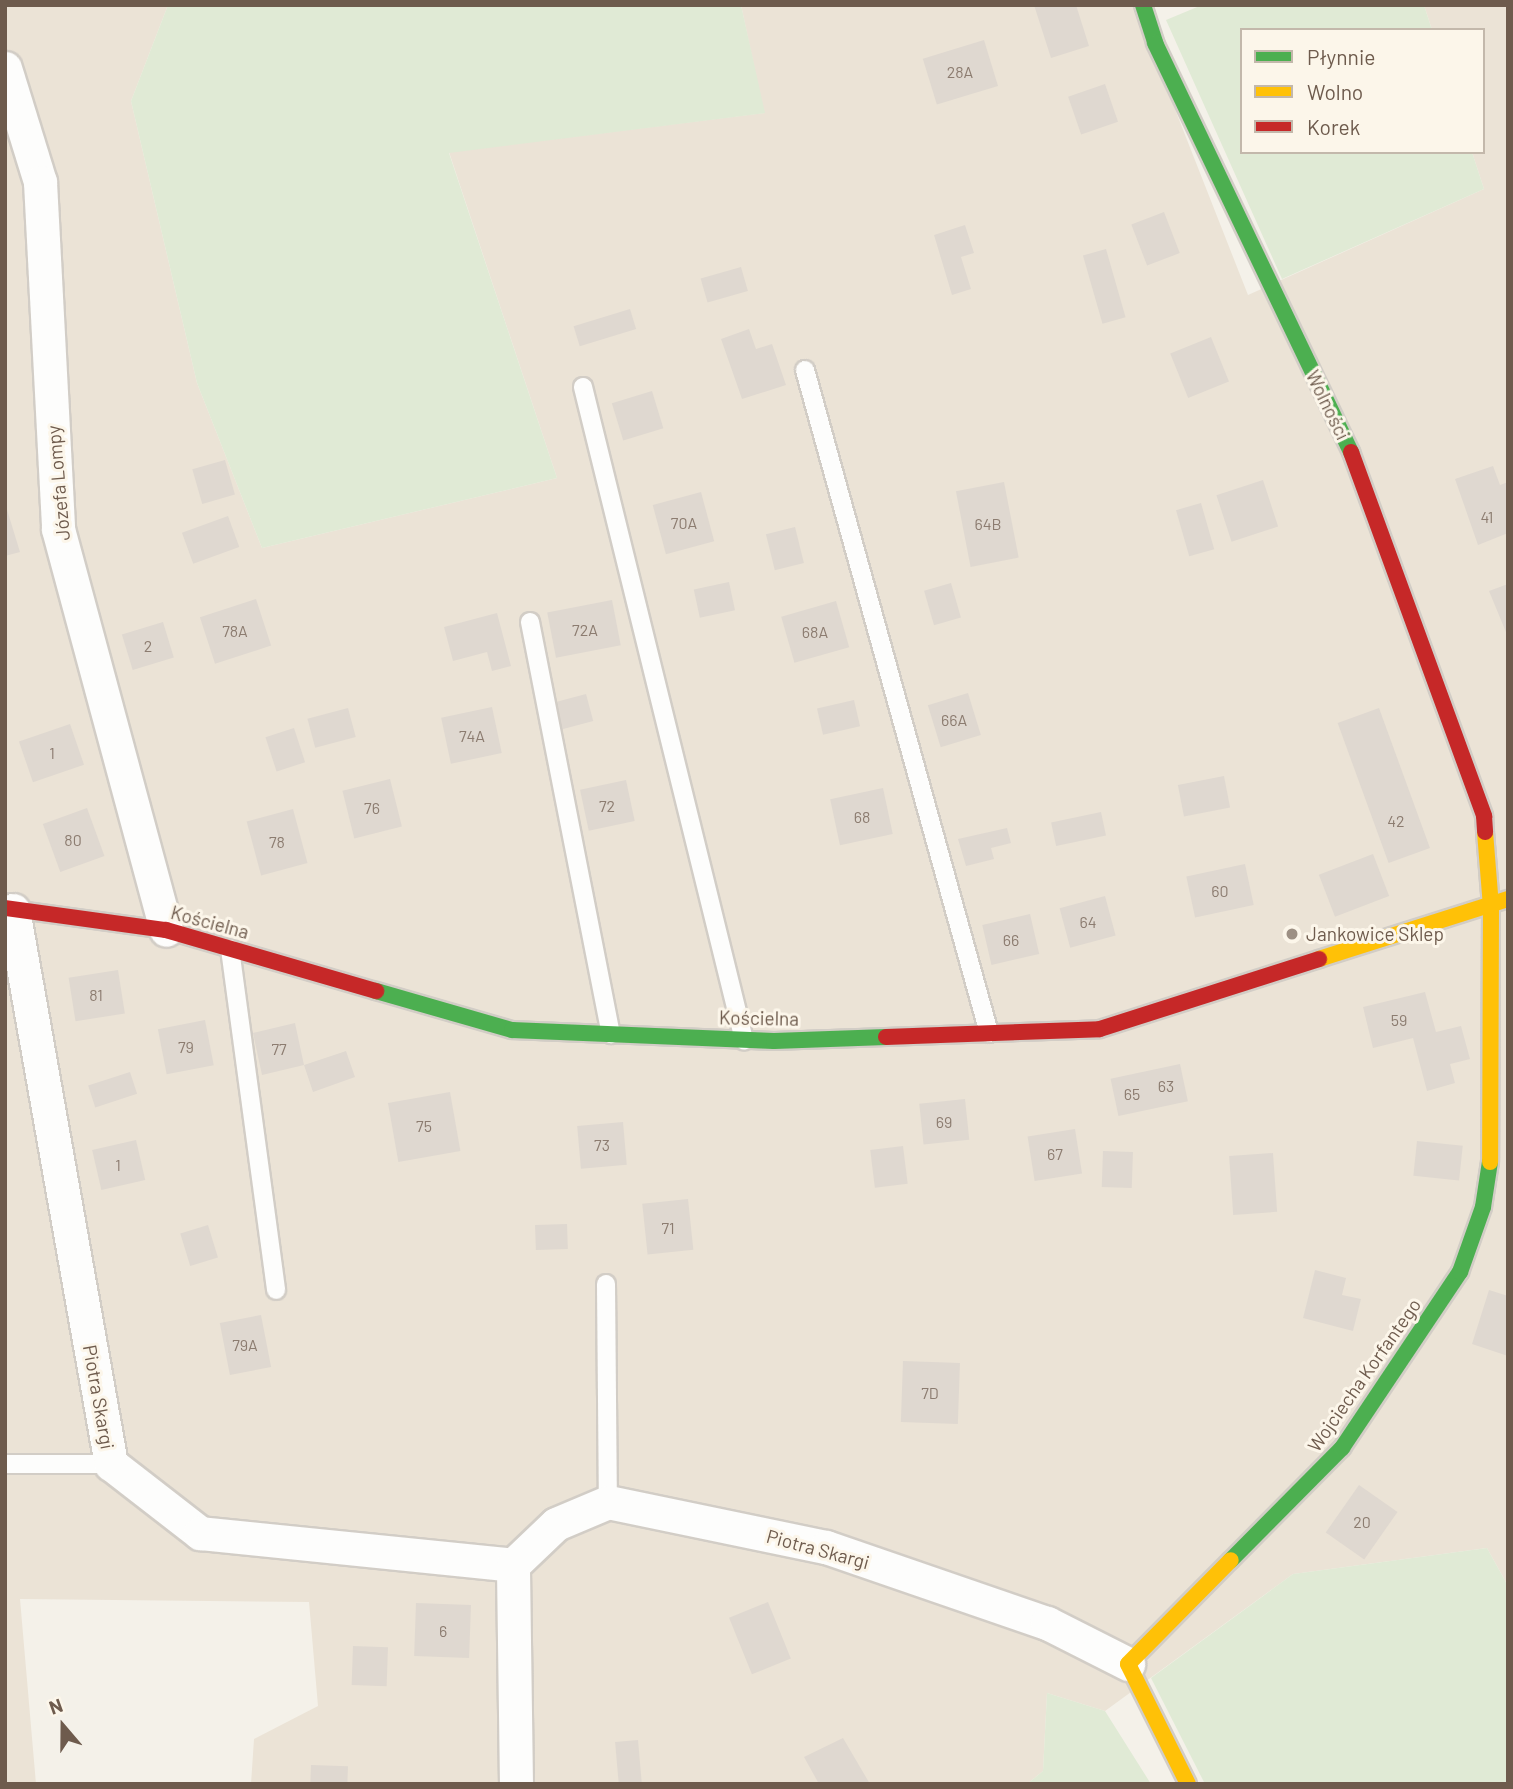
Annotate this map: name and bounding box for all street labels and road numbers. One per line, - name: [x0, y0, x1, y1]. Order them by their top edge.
- street label: Wolności: [1301, 366, 1355, 444]
- street label: Józefa Lompy: [42, 424, 74, 542]
- street label: Kościelna: [168, 901, 252, 943]
- street label: Kościelna: [719, 1006, 799, 1030]
- street label: Wojciecha Korfantego: [1303, 1294, 1425, 1456]
- street label: Piotra Skargi: [79, 1343, 119, 1451]
- street label: Piotra Skargi: [764, 1524, 872, 1574]

